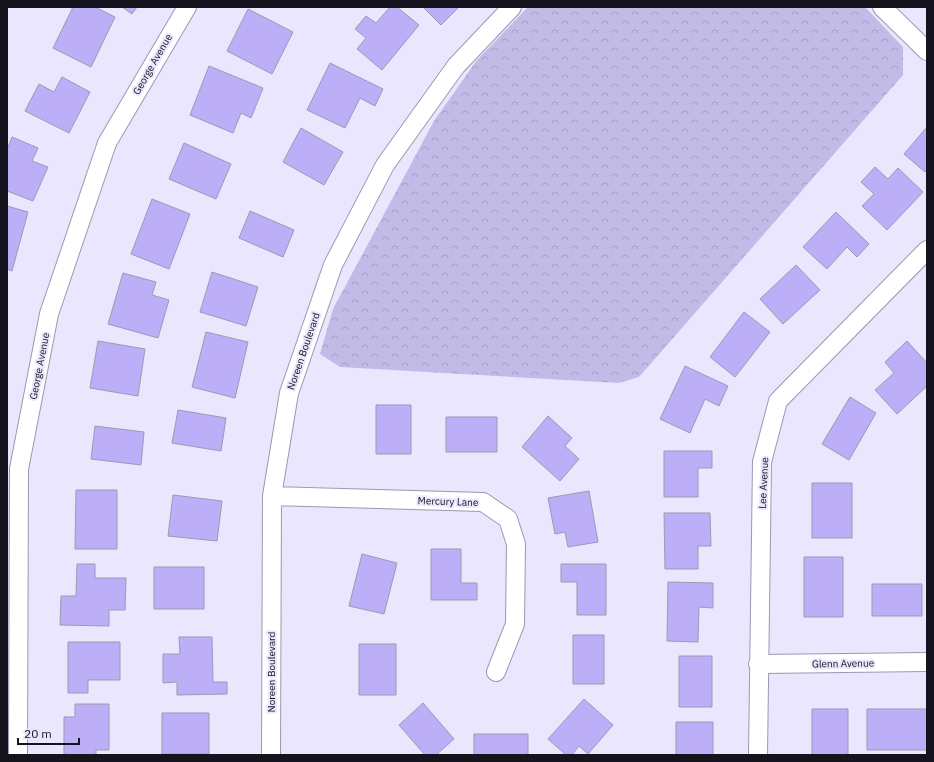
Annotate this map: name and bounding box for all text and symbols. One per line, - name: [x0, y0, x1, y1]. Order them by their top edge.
- street label: George Avenue: [130, 31, 175, 97]
- street label: Noreen Boulevard: [284, 311, 323, 391]
- street label: George Avenue: [27, 331, 52, 401]
- street label: Lee Avenue: [756, 456, 771, 509]
- street label: Mercury Lane: [417, 494, 479, 509]
- street label: Noreen Boulevard: [265, 632, 278, 712]
- street label: Glenn Avenue: [812, 656, 875, 671]
- scale bar: [18, 720, 79, 746]
- text: 20 m: [24, 726, 52, 741]

